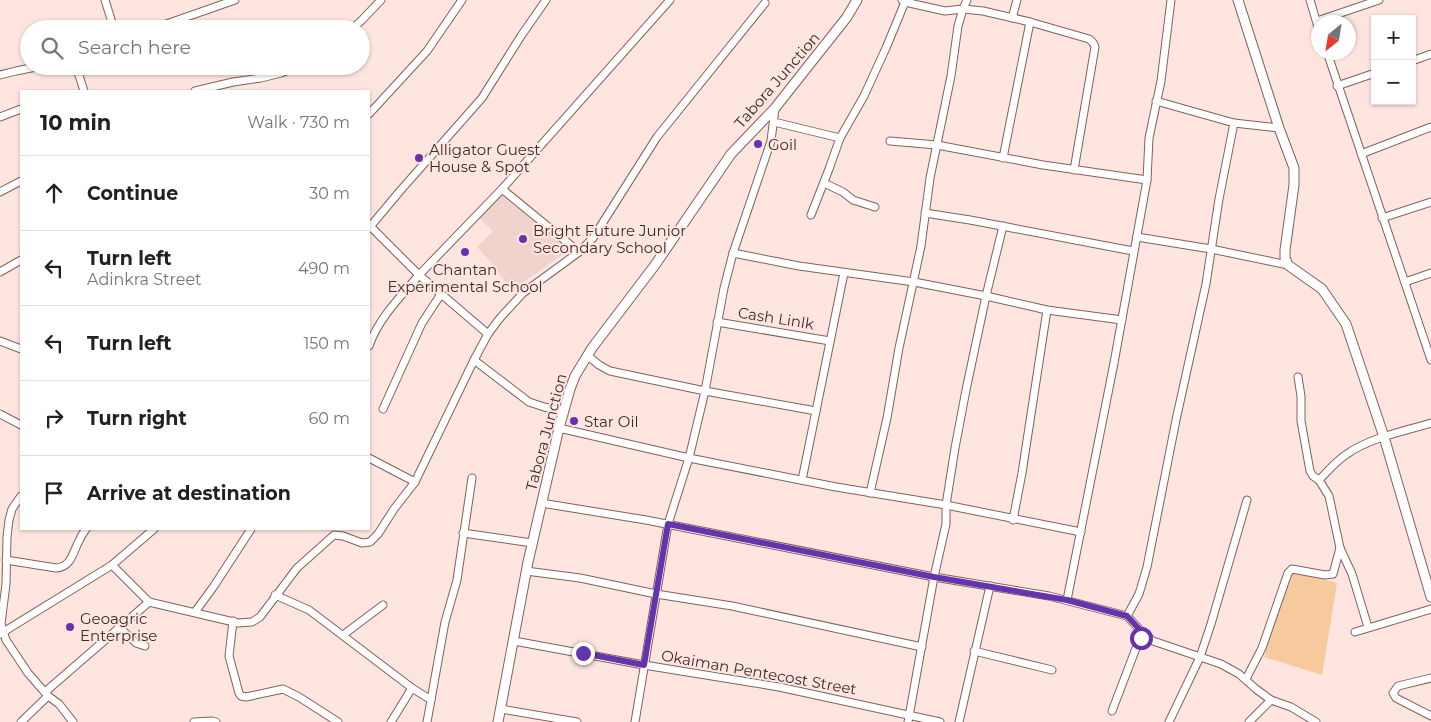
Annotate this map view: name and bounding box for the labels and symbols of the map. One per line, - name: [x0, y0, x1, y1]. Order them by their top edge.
- north arrow: [1311, 15, 1356, 60]
- street label: Tabora Junction: [730, 28, 824, 132]
- place label: Goil: [768, 135, 797, 154]
- marker: Goil: [752, 138, 764, 150]
- place label: Alligator Guest House & Spot: [429, 140, 540, 176]
- marker: Alligator Guest House & Spot: [413, 152, 425, 164]
- place label: Bright Future Junior Secondary School: [533, 221, 686, 257]
- marker: Bright Future Junior Secondary School: [517, 233, 529, 245]
- marker: Chantan Experimental School: [459, 246, 471, 258]
- place label: Chantan Experimental School: [387, 260, 543, 296]
- street label: Cash Linlk: [737, 303, 815, 333]
- street label: Tabora Junction: [521, 371, 571, 493]
- place label: Star Oil: [584, 412, 638, 431]
- marker: Star Oil: [568, 415, 580, 427]
- place label: Geoagric Enterprise: [80, 609, 157, 645]
- marker: Geoagric Enterprise: [64, 621, 76, 633]
- route start: [1130, 627, 1153, 650]
- route end: [572, 642, 595, 665]
- street label: Okaiman Pentecost Street: [660, 645, 858, 699]

